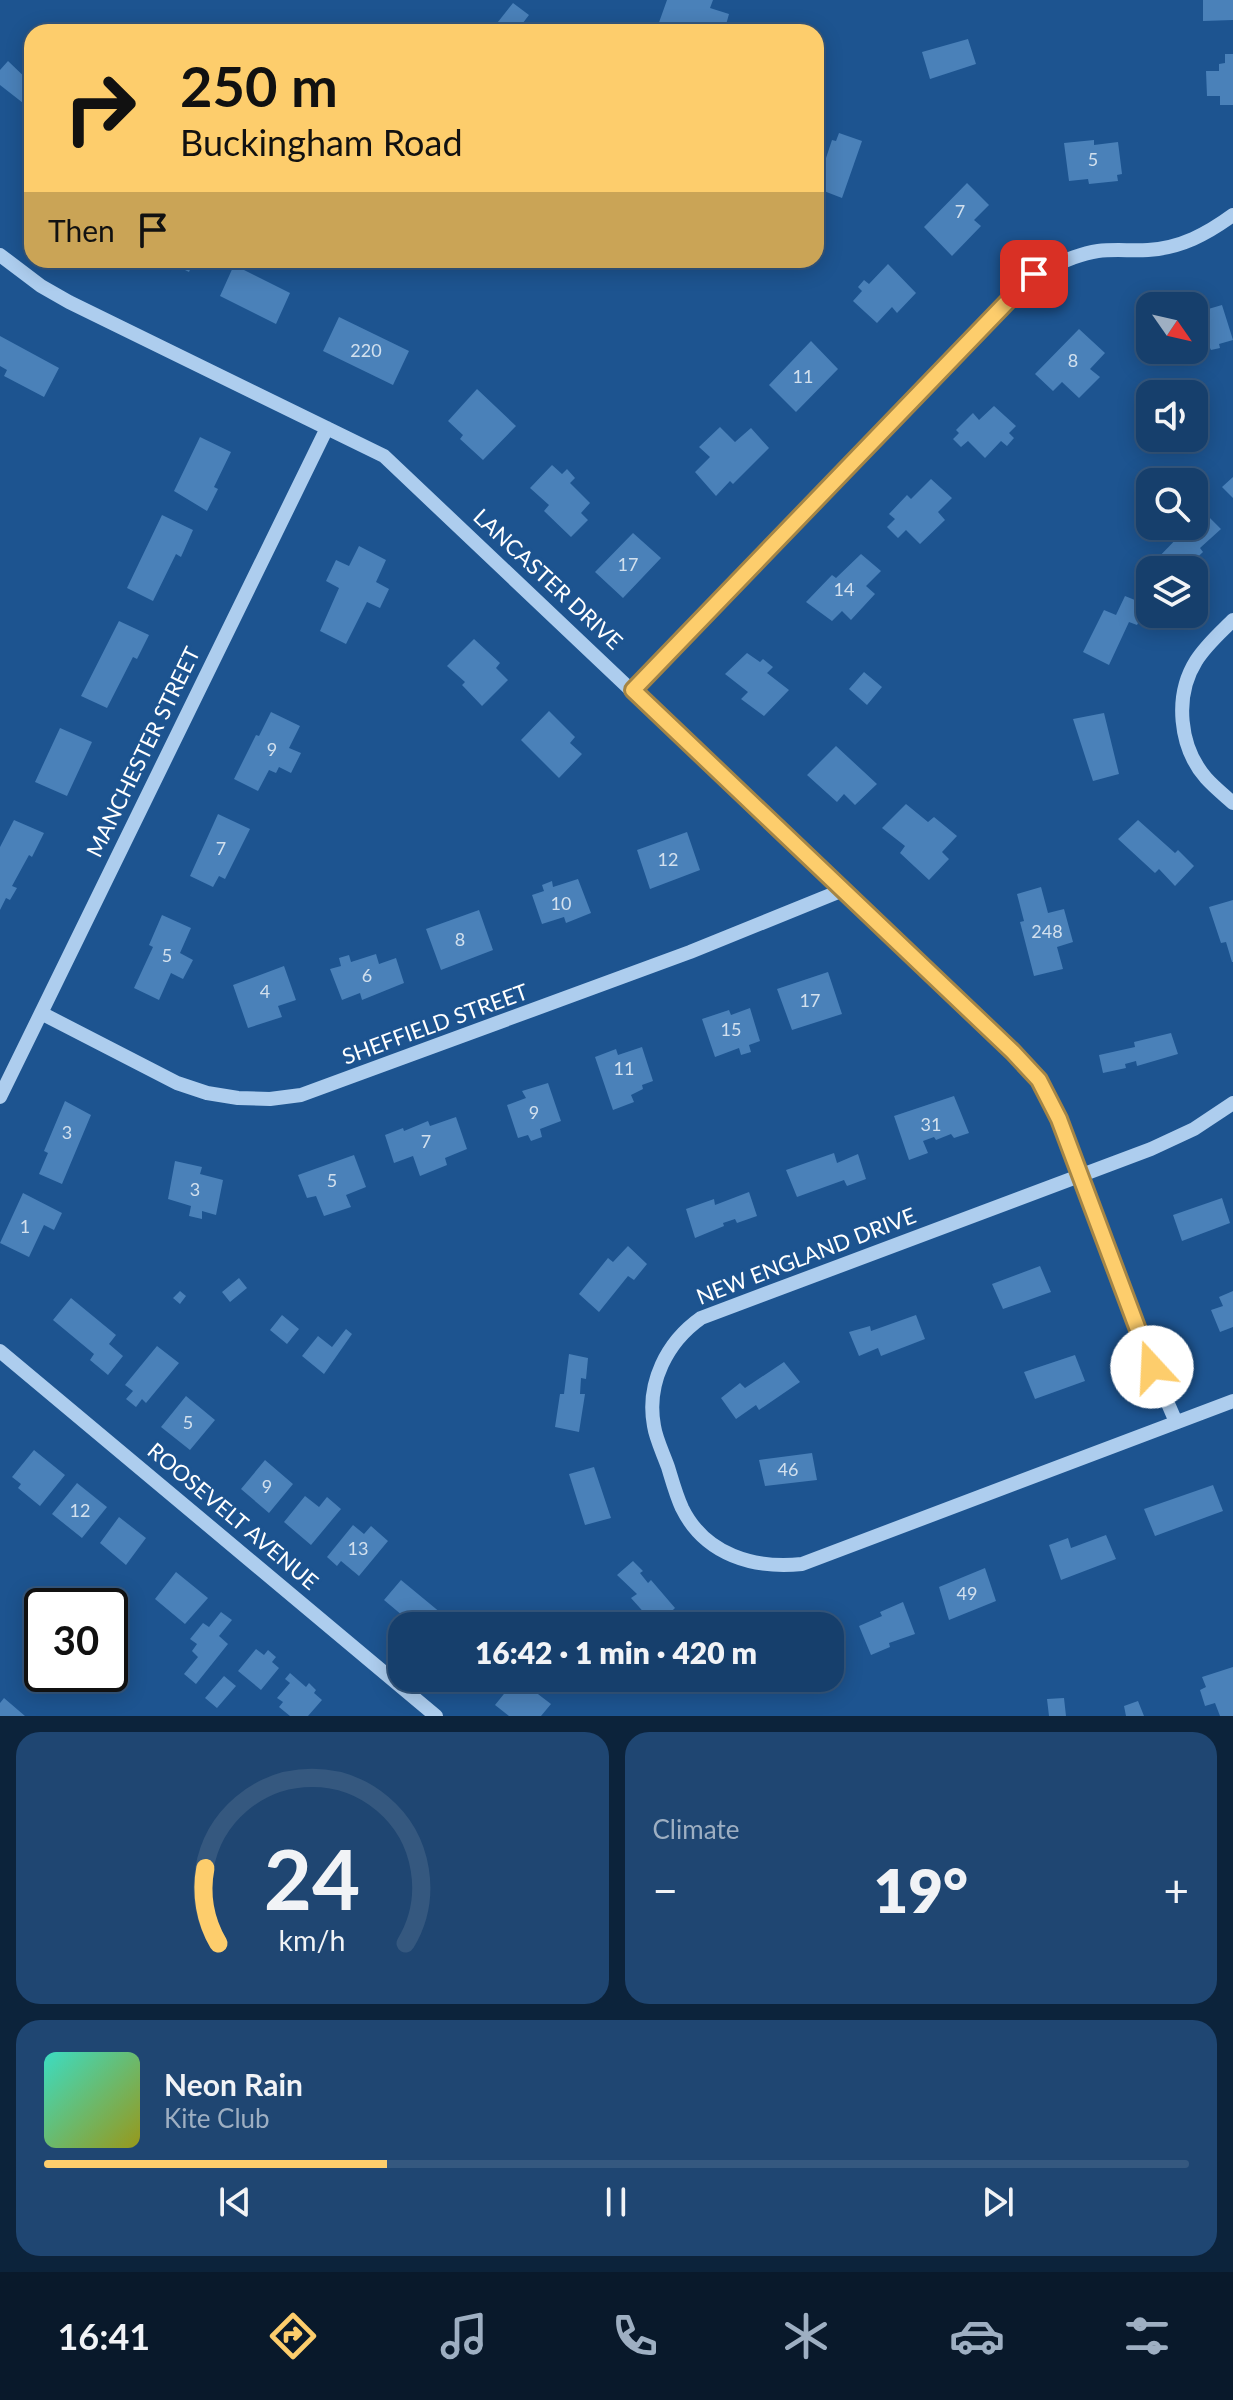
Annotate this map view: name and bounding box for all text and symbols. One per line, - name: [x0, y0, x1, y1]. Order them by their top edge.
- text: 250 m: [180, 52, 338, 119]
- icon: right: [48, 56, 152, 160]
- text: Buckingham Road: [180, 120, 463, 164]
- house number: 5: [1088, 148, 1098, 170]
- house number: 7: [955, 200, 965, 222]
- icon: arrive: [131, 208, 175, 252]
- text: Then: [48, 212, 115, 248]
- pin: [1000, 240, 1068, 308]
- icon: arrive: [1012, 252, 1056, 296]
- north arrow: [1136, 292, 1208, 364]
- map controls: [1136, 292, 1208, 628]
- house number: 220: [350, 339, 382, 361]
- house number: 8: [1068, 349, 1078, 371]
- house number: 11: [793, 365, 813, 387]
- button: sound: [1136, 380, 1208, 452]
- button: search: [1136, 468, 1208, 540]
- street label: LANCASTER DRIVE: [468, 503, 628, 655]
- house number: 17: [618, 553, 638, 575]
- button: layers: [1136, 556, 1208, 628]
- house number: 14: [834, 578, 854, 600]
- street label: MANCHESTER STREET: [80, 642, 205, 861]
- house number: 9: [267, 738, 277, 760]
- house number: 7: [216, 837, 226, 859]
- house number: 12: [658, 848, 678, 870]
- house number: 10: [551, 892, 571, 914]
- house number: 248: [1031, 920, 1063, 942]
- house number: 8: [455, 928, 465, 950]
- house number: 5: [162, 944, 172, 966]
- house number: 6: [362, 964, 372, 986]
- street label: SHEFFIELD STREET: [338, 977, 532, 1070]
- house number: 4: [260, 980, 270, 1002]
- house number: 17: [800, 989, 820, 1011]
- house number: 15: [721, 1018, 741, 1040]
- house number: 11: [614, 1057, 634, 1079]
- house number: 9: [529, 1101, 539, 1123]
- house number: 31: [921, 1113, 941, 1135]
- house number: 3: [62, 1121, 72, 1143]
- house number: 7: [421, 1130, 431, 1152]
- house number: 5: [327, 1169, 337, 1191]
- house number: 3: [190, 1178, 200, 1200]
- street label: NEW ENGLAND DRIVE: [692, 1201, 919, 1310]
- house number: 1: [20, 1215, 30, 1237]
- position arrow: [1110, 1325, 1194, 1409]
- house number: 5: [183, 1411, 193, 1433]
- street label: ROOSEVELT AVENUE: [142, 1436, 324, 1595]
- house number: 46: [778, 1458, 798, 1480]
- house number: 9: [262, 1475, 272, 1497]
- house number: 12: [70, 1499, 90, 1521]
- house number: 13: [348, 1537, 368, 1559]
- house number: 49: [957, 1582, 977, 1604]
- speed limit sign: 30: [24, 1588, 128, 1692]
- text: 16:42 · 1 min · 420 m: [475, 1634, 757, 1670]
- text: Climate: [653, 1813, 739, 1845]
- text: 24: [264, 1828, 361, 1928]
- text: 19°: [873, 1854, 968, 1926]
- text: −: [653, 1864, 678, 1916]
- text: +: [1163, 1864, 1189, 1916]
- text: km/h: [279, 1923, 346, 1957]
- text: Neon Rain: [164, 2066, 303, 2102]
- text: Kite Club: [164, 2102, 270, 2134]
- icon: previous: [213, 2180, 257, 2224]
- icon: pause: [594, 2180, 638, 2224]
- icon: next: [976, 2180, 1020, 2224]
- icon: directions: [265, 2308, 321, 2364]
- icon: music: [436, 2308, 492, 2364]
- icon: phone: [607, 2308, 663, 2364]
- icon: climate: [778, 2308, 834, 2364]
- icon: car: [949, 2308, 1005, 2364]
- icon: filters: [1119, 2308, 1175, 2364]
- text: 16:41: [57, 2314, 150, 2358]

